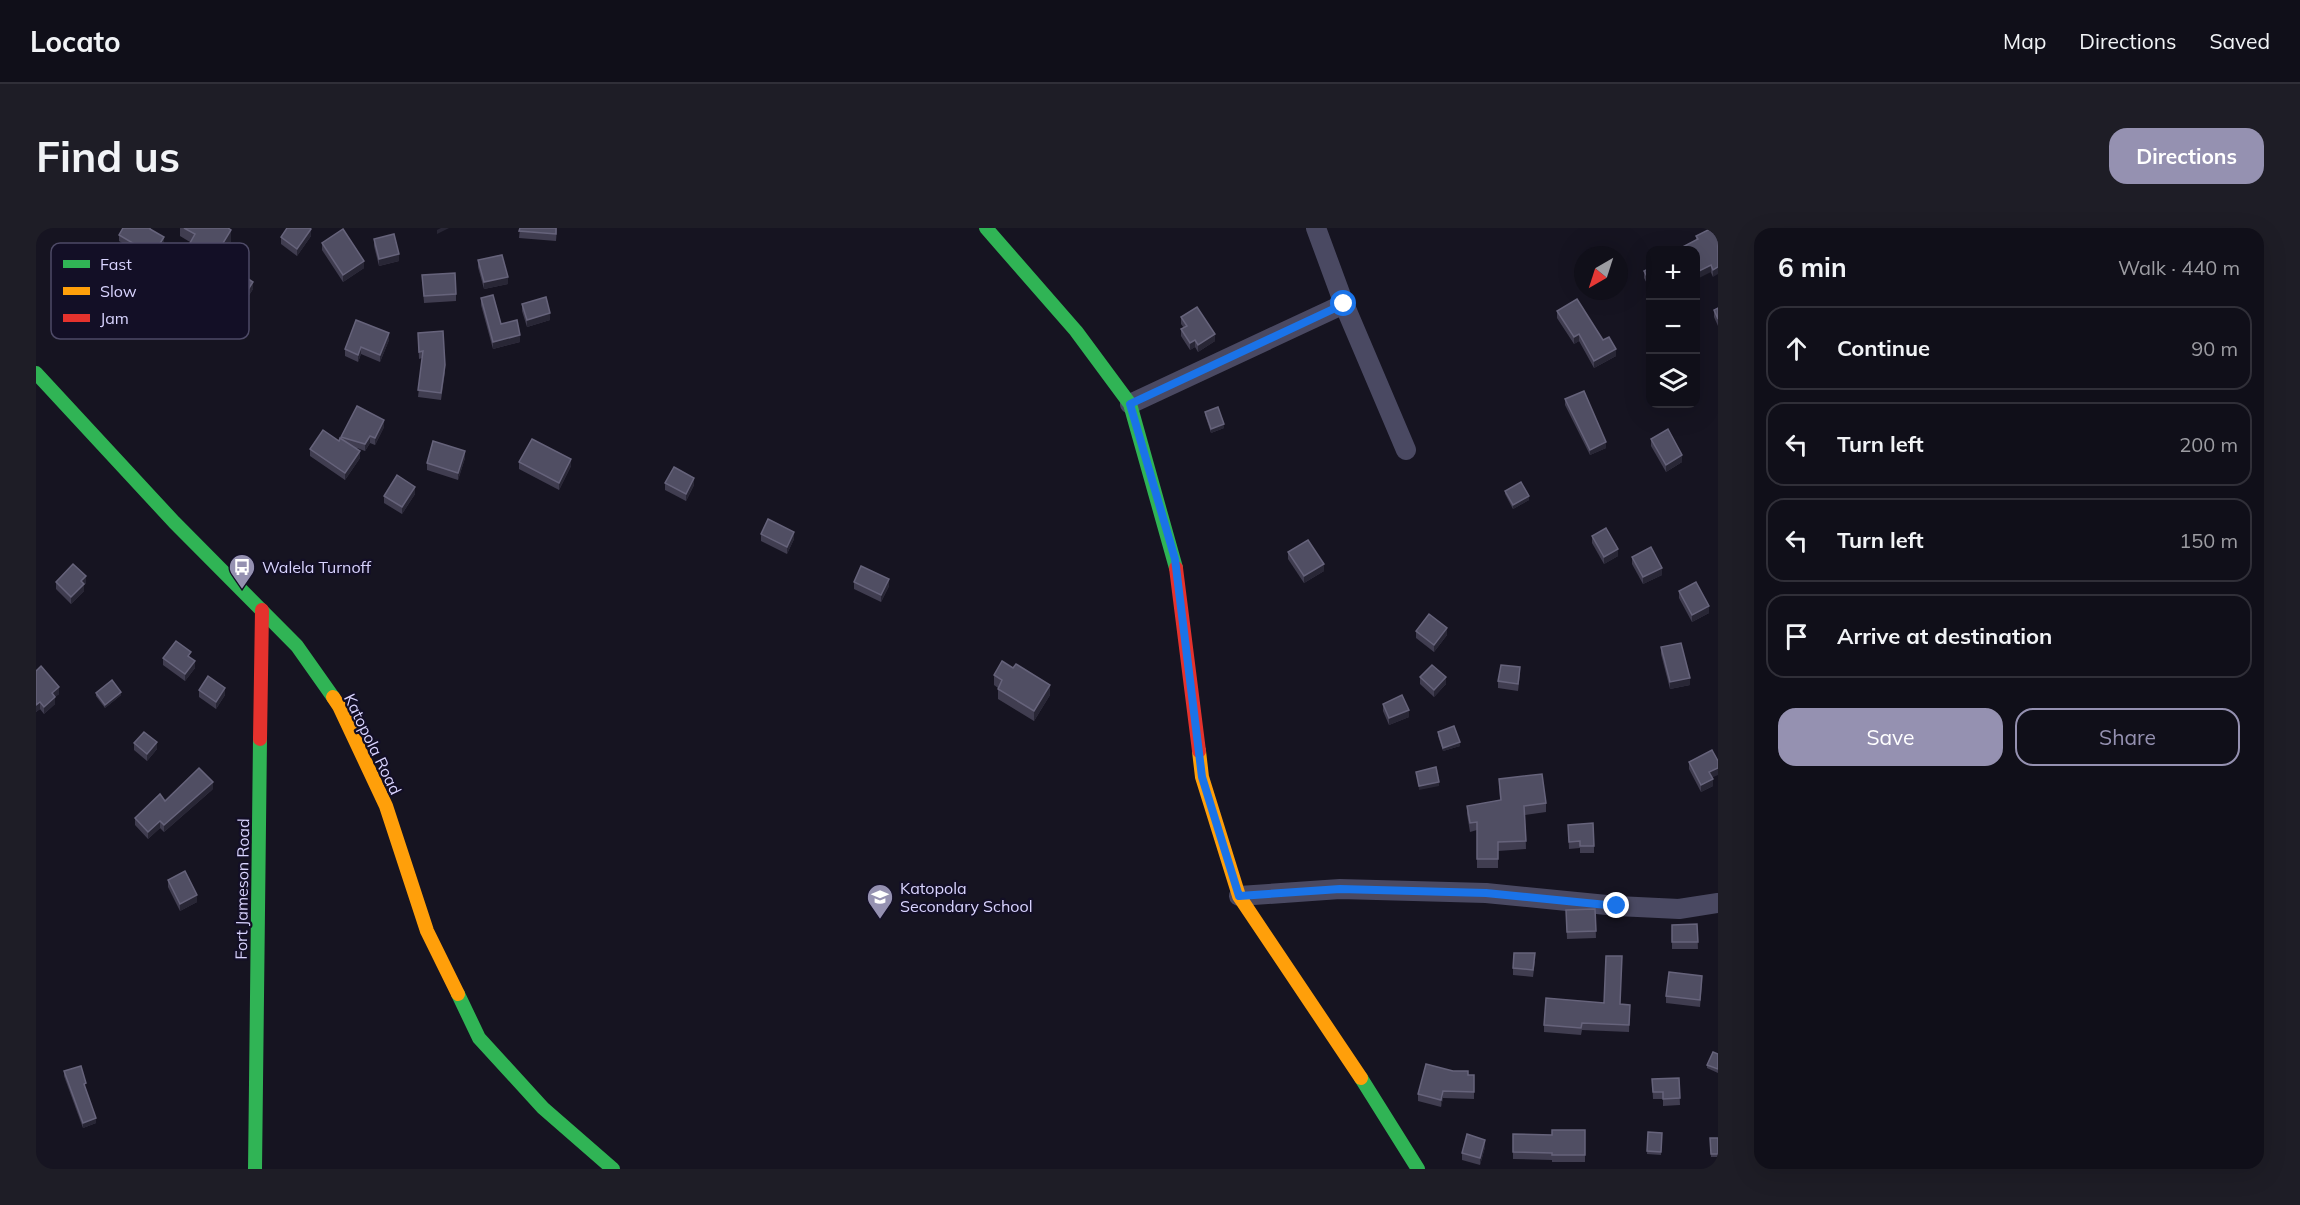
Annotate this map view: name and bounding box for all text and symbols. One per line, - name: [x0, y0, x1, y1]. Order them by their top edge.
- text: Locato: [30, 24, 121, 59]
- text: Map: [2003, 28, 2046, 54]
- text: Directions: [2079, 28, 2176, 54]
- text: Saved: [2209, 28, 2270, 54]
- button: Directions: [2109, 128, 2264, 184]
- text: Find us: [36, 130, 180, 183]
- legend: [51, 243, 249, 339]
- north arrow: [1574, 246, 1628, 300]
- map controls: [1646, 246, 1700, 408]
- button: +: [1646, 246, 1700, 300]
- text: 6 min: [1778, 251, 1847, 284]
- text: Fast: [100, 254, 132, 274]
- text: Walk · 440 m: [2118, 255, 2240, 280]
- text: Slow: [100, 281, 137, 301]
- route start: [1330, 290, 1356, 316]
- button: −: [1646, 300, 1700, 354]
- text: Jam: [100, 308, 129, 328]
- icon: ahead: [1780, 332, 1813, 365]
- text: Continue: [1837, 334, 1930, 362]
- text: 90 m: [2191, 336, 2238, 361]
- button: layers: [1646, 354, 1700, 408]
- icon: left: [1780, 428, 1813, 461]
- text: Turn left: [1837, 430, 1924, 458]
- text: 200 m: [2179, 432, 2238, 457]
- icon: left: [1780, 524, 1813, 557]
- text: Turn left: [1837, 526, 1924, 554]
- text: 150 m: [2179, 528, 2238, 553]
- bus stop icon: Walela Turnoff: [227, 552, 257, 590]
- place label: Walela Turnoff: [262, 557, 372, 577]
- icon: arrive: [1780, 620, 1813, 653]
- text: Arrive at destination: [1837, 622, 2052, 650]
- street label: Katopola Road: [340, 690, 406, 798]
- button: Save: [1778, 708, 2003, 766]
- button: Share: [2015, 708, 2240, 766]
- street label: Fort Jameson Road: [231, 818, 253, 960]
- place label: Katopola Secondary School: [900, 878, 1032, 916]
- school or university icon: Katopola Secondary School: [865, 882, 895, 920]
- route end: [1603, 892, 1629, 918]

